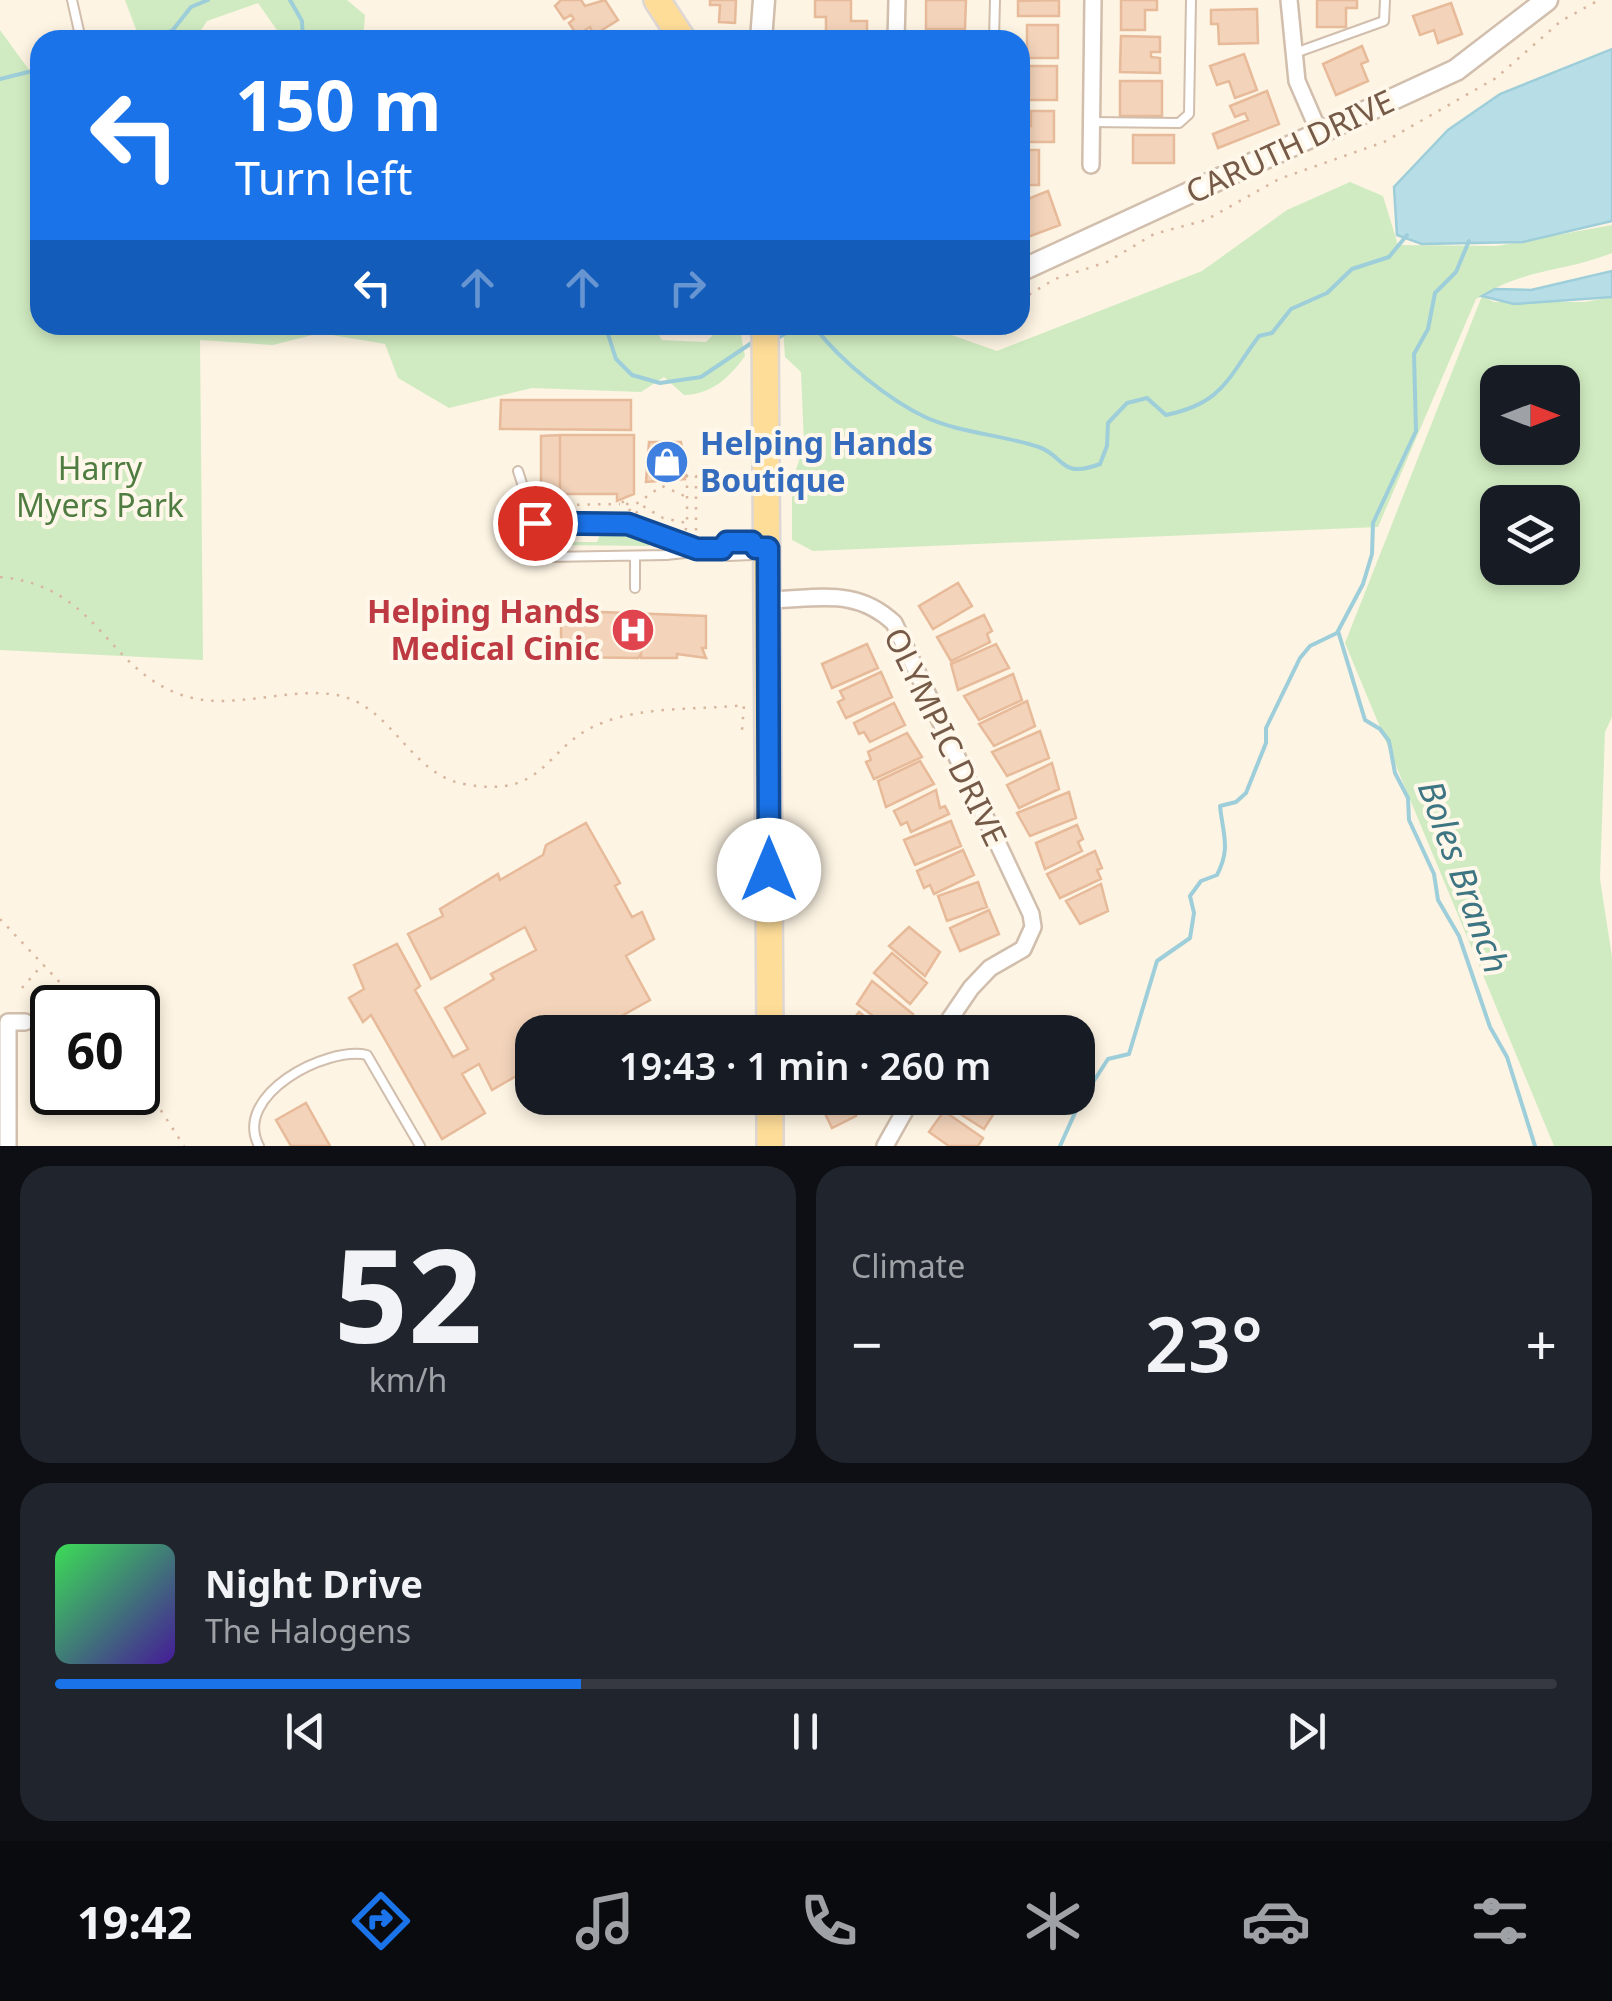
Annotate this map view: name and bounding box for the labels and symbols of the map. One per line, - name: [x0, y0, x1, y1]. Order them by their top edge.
- street label: CARUTH DRIVE: [1178, 79, 1400, 213]
- north arrow: [1480, 365, 1580, 465]
- place label: Helping Hands Boutique: [700, 421, 933, 501]
- shop icon: Helping Hands Boutique: [644, 439, 690, 485]
- park label: Harry Myers Park: [16, 446, 184, 526]
- pin: [493, 481, 578, 566]
- place label: Helping Hands Medical Cinic: [367, 589, 600, 669]
- hospital icon: Helping Hands Medical Cinic: [610, 607, 656, 653]
- street label: OLYMPIC DRIVE: [875, 620, 1018, 853]
- water label: Boles Branch: [1408, 774, 1521, 979]
- position arrow: [717, 818, 821, 922]
- speed limit sign: 60: [30, 985, 160, 1115]

